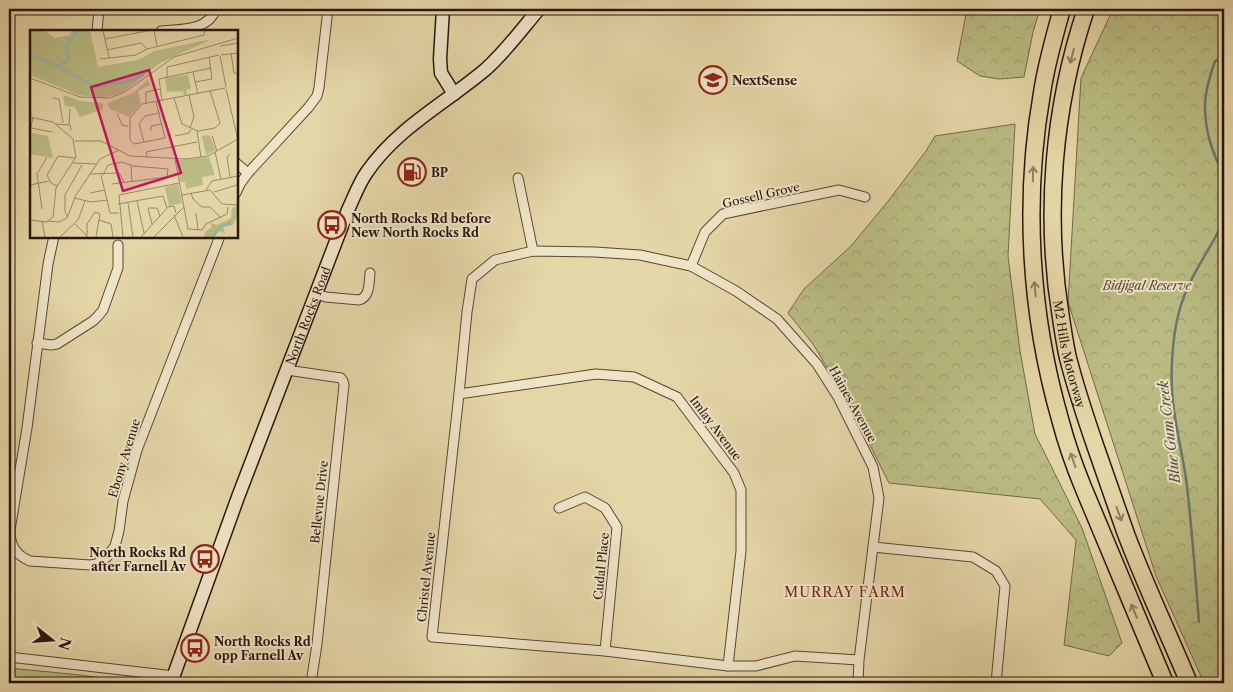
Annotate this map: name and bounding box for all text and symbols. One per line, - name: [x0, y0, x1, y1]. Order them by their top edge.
- inset map: [30, 30, 238, 238]
- one-way arrow: [1067, 47, 1077, 63]
- school or university icon: NextSense: [698, 65, 728, 95]
- place label: NextSense: [732, 73, 797, 88]
- fuel station icon: BP: [397, 157, 427, 187]
- place label: BP: [431, 165, 448, 180]
- one-way arrow: [1028, 166, 1038, 182]
- street label: Gossell Grove: [721, 179, 801, 211]
- bus stop icon: North Rocks Rd before New North Rocks Rd: [317, 210, 347, 240]
- place label: North Rocks Rd before New North Rocks Rd: [351, 211, 491, 240]
- street label: North Rocks Road: [282, 263, 333, 367]
- park label: Bidjigal Reserve: [1102, 278, 1193, 293]
- one-way arrow: [1030, 281, 1040, 297]
- street label: M2 Hills Motorway: [1051, 299, 1090, 410]
- street label: Haines Avenue: [826, 363, 880, 445]
- water label: Blue Gum Creek: [1154, 379, 1184, 485]
- street label: Imlay Avenue: [687, 393, 745, 463]
- street label: Ebony Avenue: [105, 416, 143, 499]
- one-way arrow: [1068, 453, 1077, 468]
- street label: Bellevue Drive: [307, 459, 331, 544]
- one-way arrow: [1115, 506, 1124, 521]
- street label: Christel Avenue: [414, 531, 438, 623]
- street label: Cudal Place: [590, 531, 612, 601]
- bus stop icon: North Rocks Rd after Farnell Av: [190, 544, 220, 574]
- place label: North Rocks Rd after Farnell Av: [89, 545, 187, 574]
- district label: MURRAY FARM: [784, 583, 906, 601]
- one-way arrow: [1129, 603, 1138, 618]
- north arrow: [28, 614, 78, 664]
- bus stop icon: North Rocks Rd opp Farnell Av: [180, 633, 210, 663]
- place label: North Rocks Rd opp Farnell Av: [214, 634, 311, 663]
- text: N: [54, 635, 75, 652]

